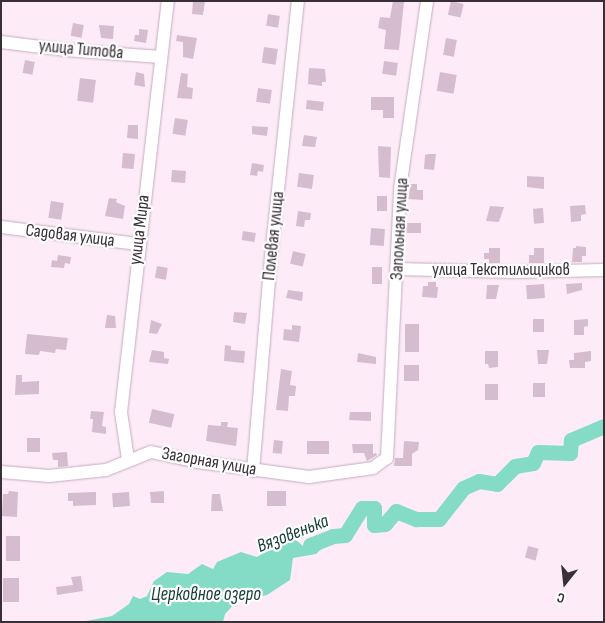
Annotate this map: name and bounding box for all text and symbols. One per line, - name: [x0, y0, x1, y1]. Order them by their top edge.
- street label: улица Титова: [38, 36, 124, 64]
- street label: Запольная улица: [387, 177, 413, 281]
- street label: Полевая улица: [259, 190, 289, 282]
- street label: улица Мира: [125, 194, 155, 266]
- street label: Садовая улица: [24, 220, 116, 252]
- street label: улица Текстильщиков: [432, 259, 570, 281]
- street label: Загорная улица: [160, 443, 258, 481]
- water label: Вязовенька: [254, 510, 332, 558]
- north arrow: [540, 558, 590, 608]
- water label: Церковное озеро: [151, 584, 261, 606]
- text: С: [555, 589, 567, 607]

